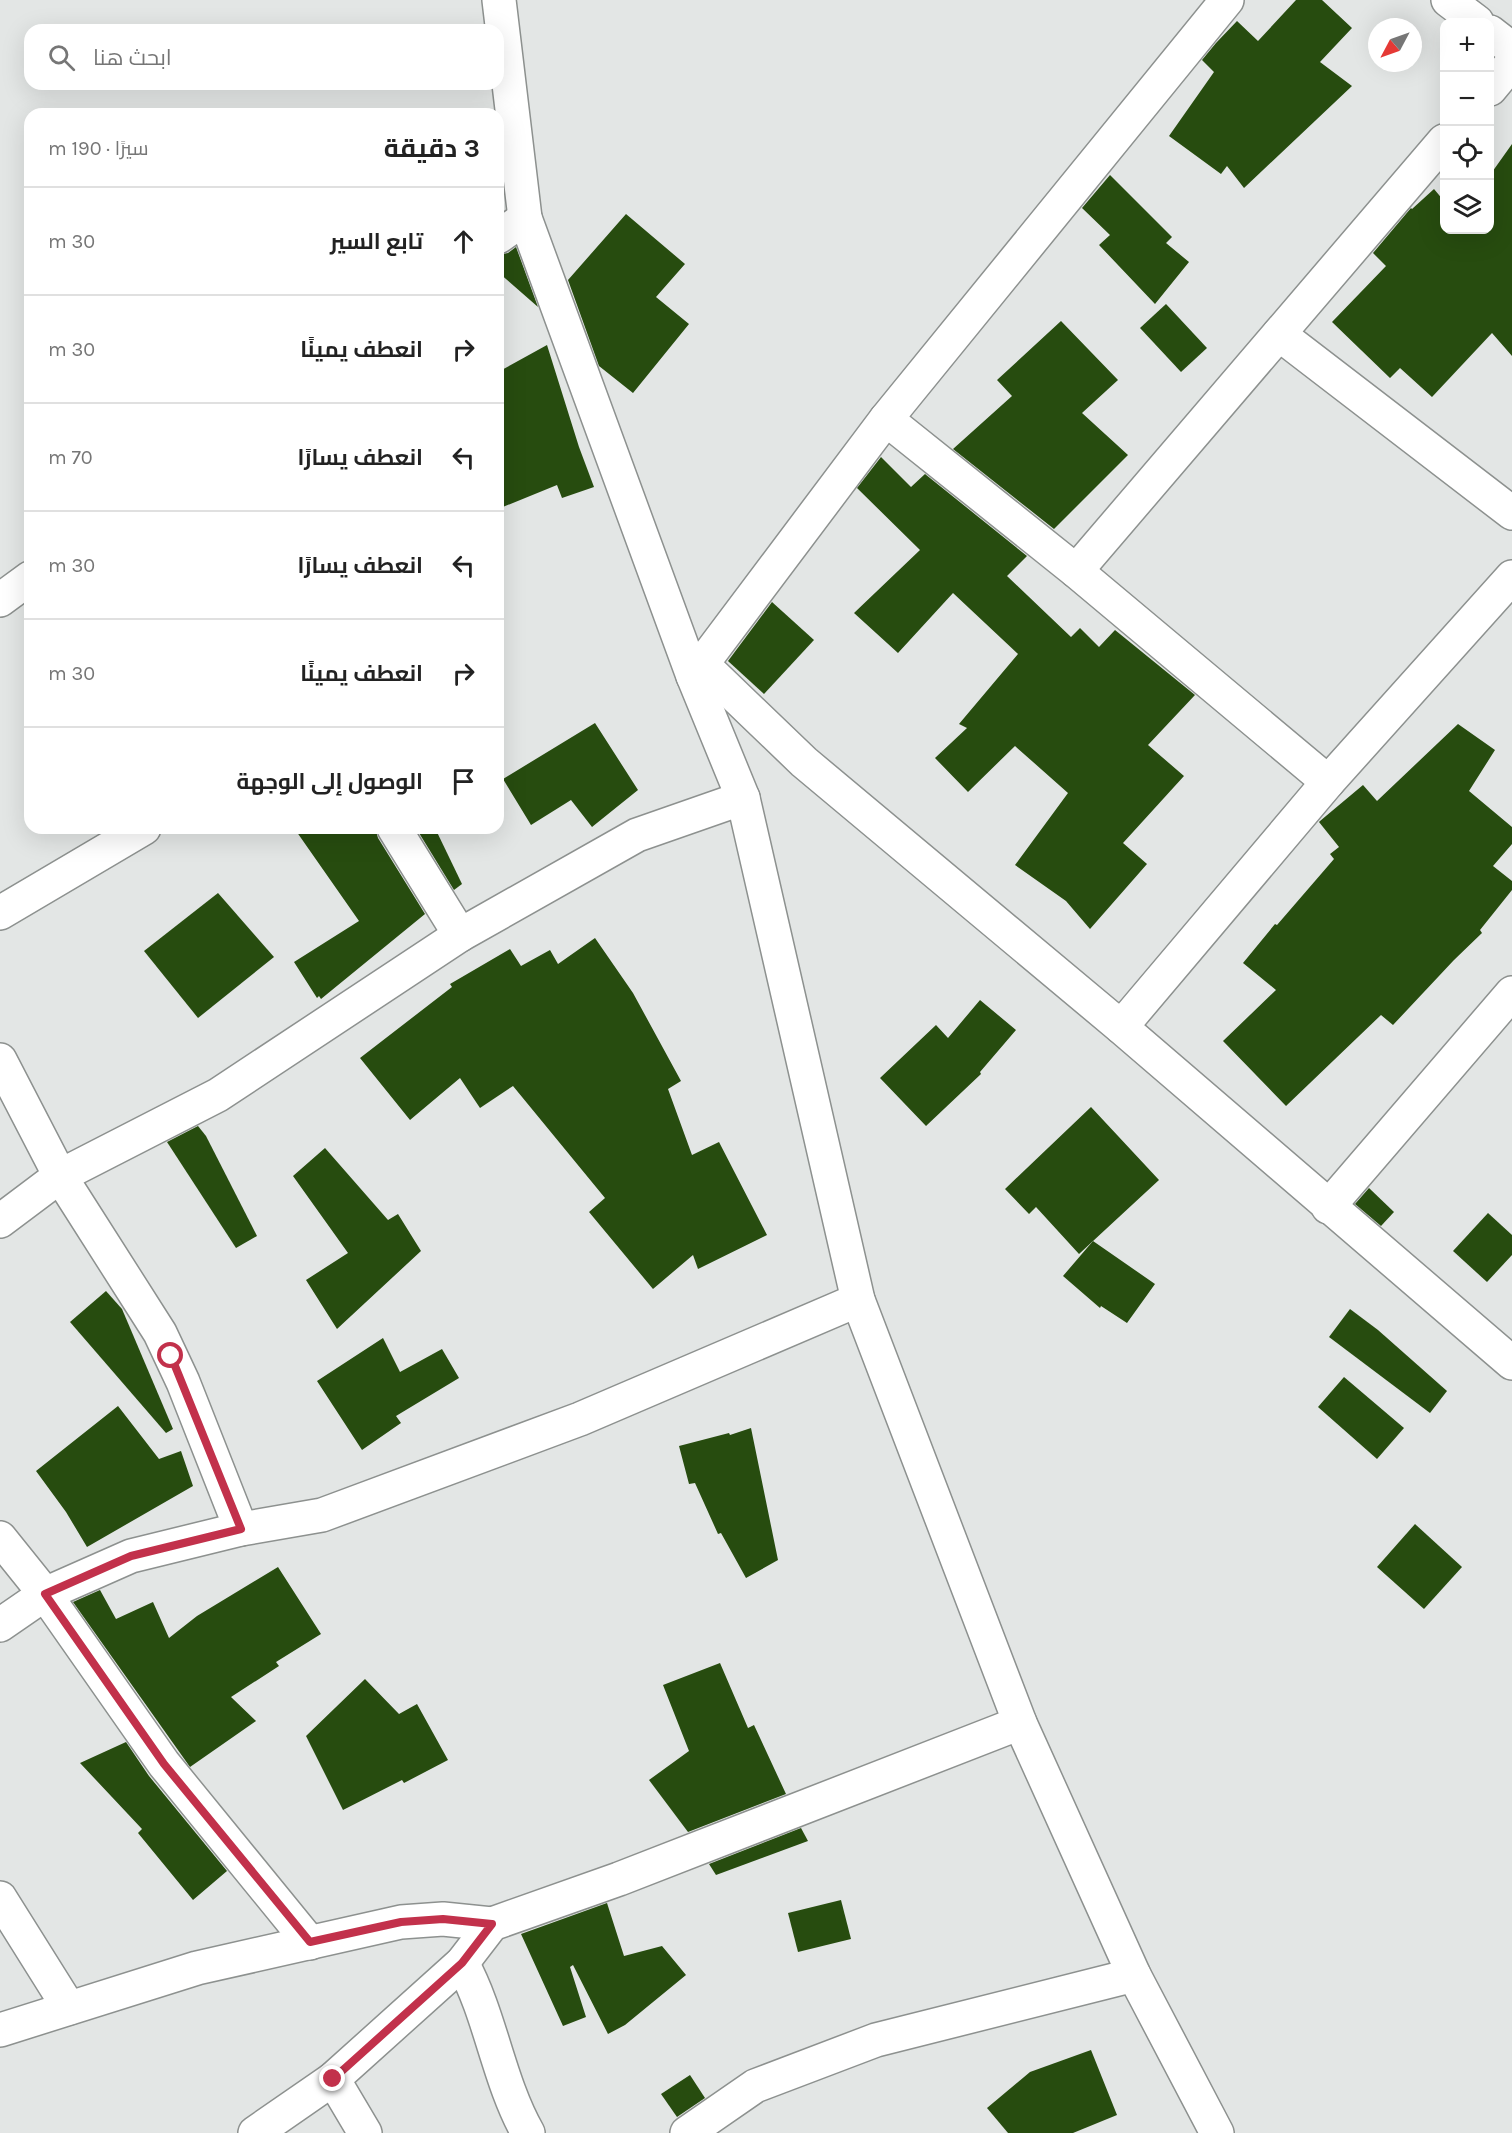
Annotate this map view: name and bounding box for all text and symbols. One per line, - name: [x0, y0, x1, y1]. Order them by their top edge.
- north arrow: [1368, 18, 1422, 72]
- map controls: [1440, 18, 1494, 234]
- button: +: [1440, 18, 1494, 72]
- search box: [24, 24, 504, 90]
- icon: search: [45, 41, 78, 74]
- text: ابحث هنا: [93, 45, 172, 71]
- button: −: [1440, 72, 1494, 126]
- button: locate: [1440, 126, 1494, 180]
- text: 3 دقيقة: [384, 133, 480, 164]
- text: سيرًا · 190 m: [48, 137, 148, 160]
- button: layers: [1440, 180, 1494, 234]
- icon: ahead: [447, 225, 480, 258]
- text: تابع السير: [330, 229, 423, 255]
- text: 30 m: [48, 230, 95, 253]
- icon: right: [447, 333, 480, 366]
- text: انعطف يمينًا: [300, 337, 423, 363]
- text: 30 m: [48, 338, 95, 361]
- icon: left: [447, 441, 480, 474]
- text: انعطف يسارًا: [297, 445, 423, 471]
- text: 70 m: [48, 446, 93, 469]
- icon: left: [447, 549, 480, 582]
- text: انعطف يسارًا: [297, 553, 423, 579]
- text: 30 m: [48, 554, 95, 577]
- icon: right: [447, 657, 480, 690]
- text: انعطف يمينًا: [300, 661, 423, 687]
- text: 30 m: [48, 662, 95, 685]
- icon: arrive: [447, 765, 480, 798]
- text: الوصول إلى الوجهة: [237, 769, 423, 795]
- route start: [157, 1342, 183, 1368]
- route end: [319, 2065, 345, 2091]

